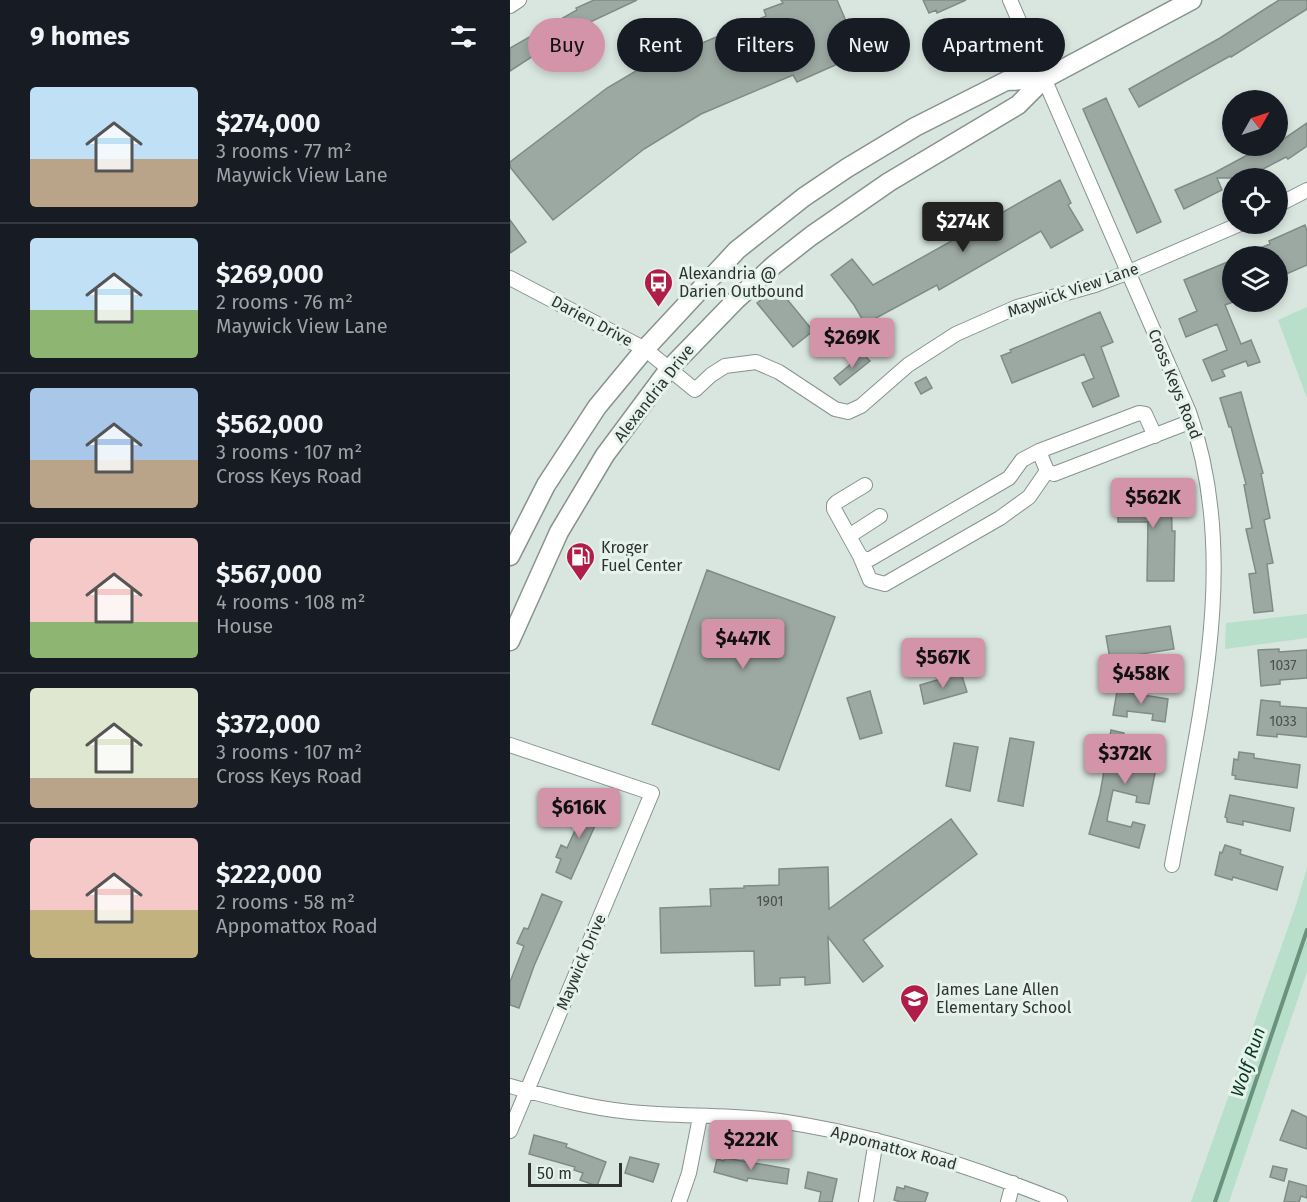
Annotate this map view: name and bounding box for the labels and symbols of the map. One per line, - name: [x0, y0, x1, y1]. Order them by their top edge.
- north arrow: [1222, 90, 1288, 156]
- pin: $274K: [921, 202, 1005, 253]
- street label: Maywick View Lane: [1005, 259, 1141, 321]
- place label: Alexandria @ Darien Outbound: [679, 264, 804, 301]
- bus stop icon: Alexandria @ Darien Outbound: [642, 266, 674, 308]
- street label: Darien Drive: [548, 292, 636, 350]
- pin: $269K: [810, 318, 894, 369]
- street label: Cross Keys Road: [1144, 326, 1206, 442]
- street label: Alexandria Drive: [610, 340, 698, 446]
- pin: $562K: [1111, 478, 1195, 529]
- place label: Kroger Fuel Center: [601, 538, 683, 575]
- fuel station icon: Kroger Fuel Center: [564, 540, 596, 582]
- pin: $447K: [701, 619, 785, 670]
- pin: $567K: [901, 638, 985, 689]
- pin: $458K: [1099, 654, 1183, 705]
- house number: 1037: [1270, 657, 1296, 674]
- house number: 1033: [1269, 713, 1297, 730]
- pin: $372K: [1083, 734, 1167, 785]
- pin: $616K: [537, 788, 621, 839]
- house number: 1901: [757, 893, 783, 910]
- street label: Maywick Drive: [552, 911, 610, 1013]
- place label: James Lane Allen Elementary School: [936, 980, 1072, 1017]
- school or university icon: James Lane Allen Elementary School: [899, 982, 931, 1024]
- water label: Wolf Run: [1226, 1024, 1270, 1100]
- pin: $222K: [709, 1120, 793, 1171]
- street label: Appomattox Road: [829, 1122, 959, 1174]
- scale bar: [528, 1160, 622, 1188]

